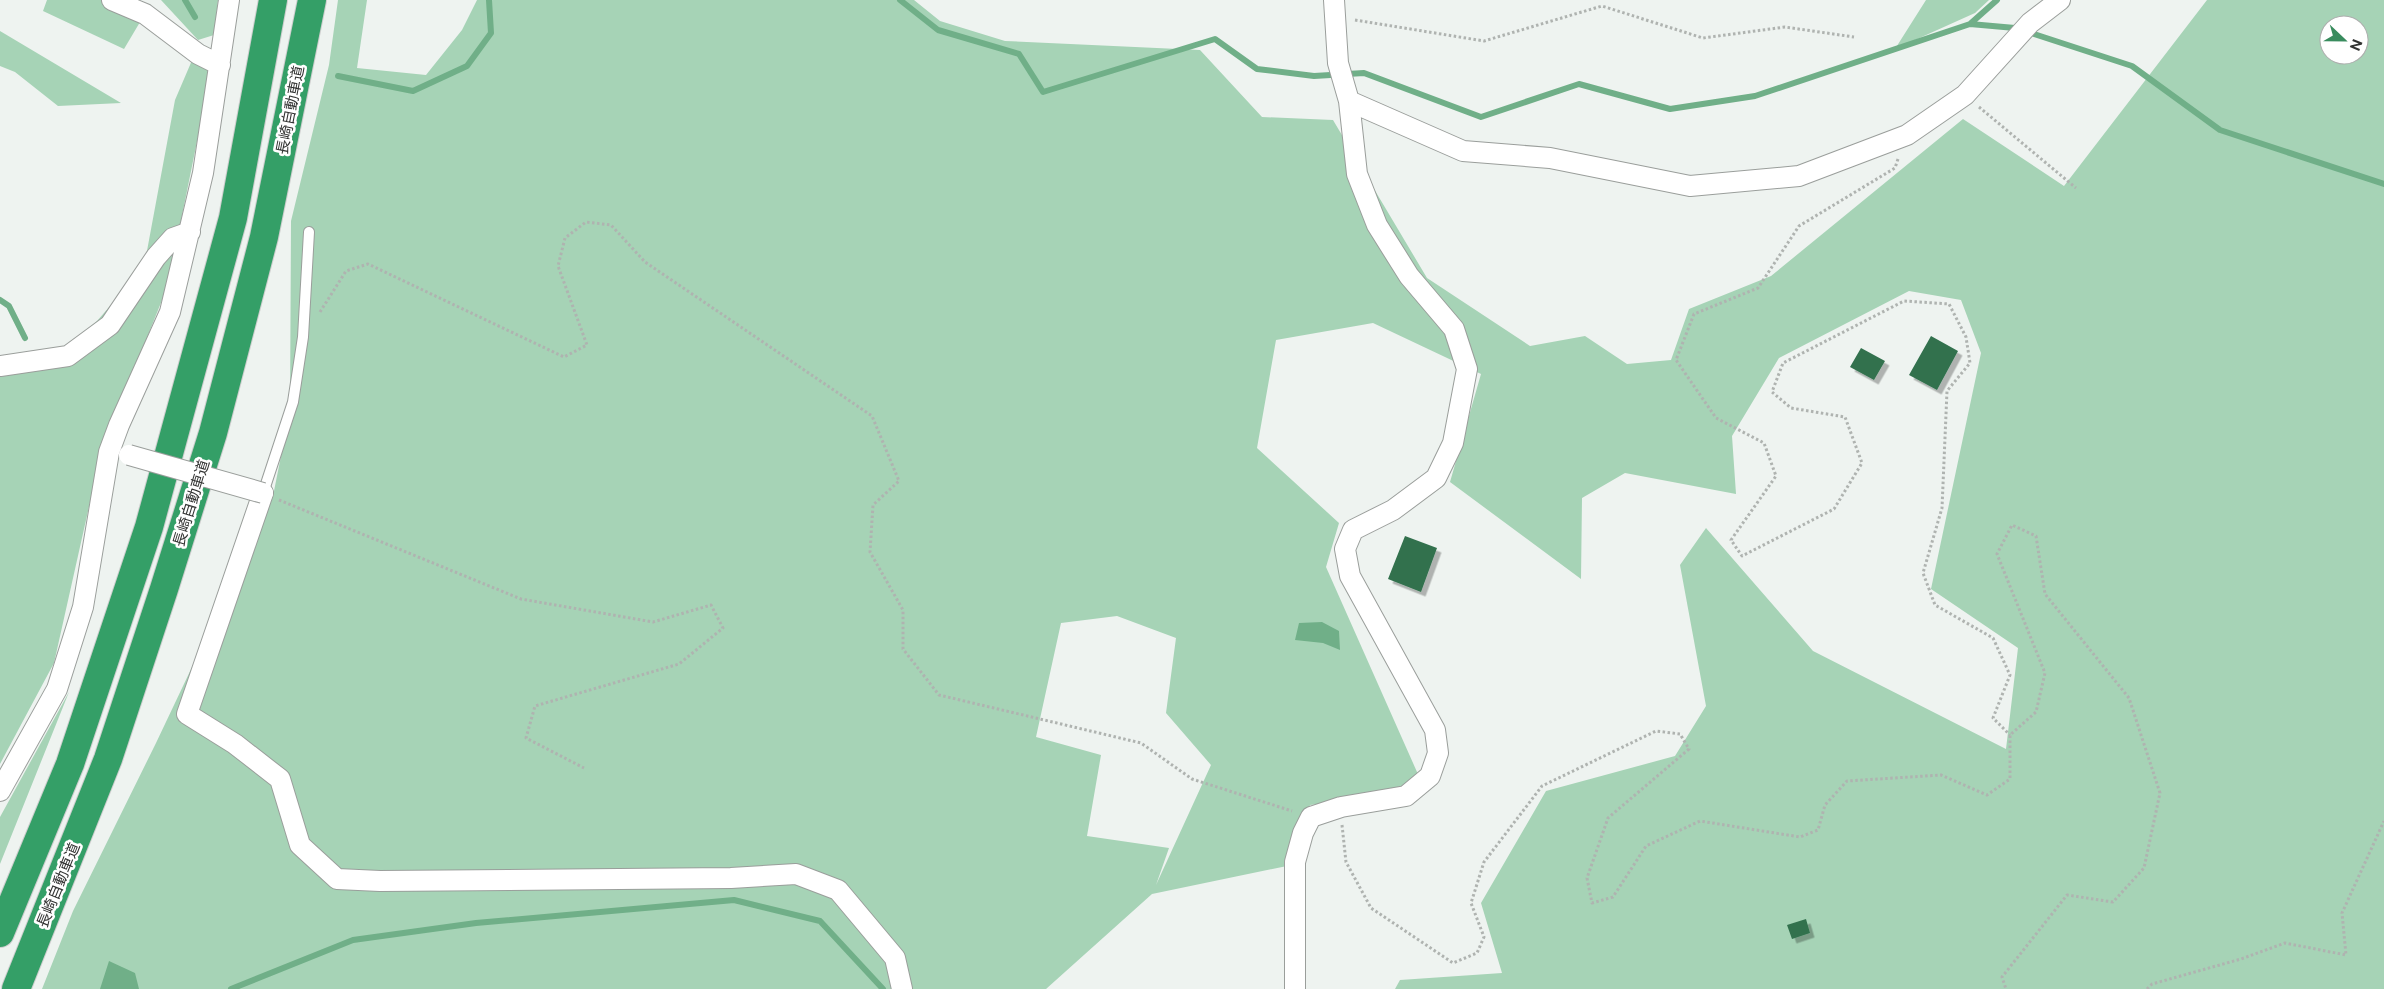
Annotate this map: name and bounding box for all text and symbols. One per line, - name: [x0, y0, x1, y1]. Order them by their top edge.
- north arrow: [2319, 15, 2369, 65]
- text: N: [2347, 37, 2366, 53]
- street label: 長崎自動車道: [273, 64, 307, 156]
- street label: 長崎自動車道: [170, 457, 212, 549]
- street label: 長崎自動車道: [33, 840, 83, 930]

